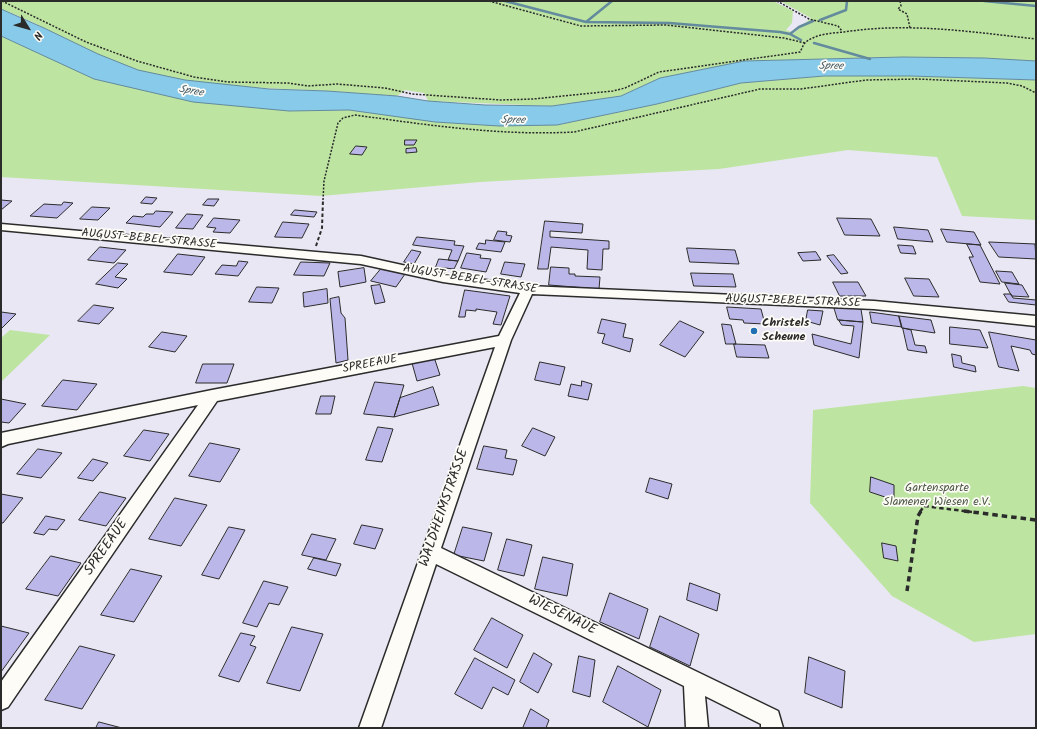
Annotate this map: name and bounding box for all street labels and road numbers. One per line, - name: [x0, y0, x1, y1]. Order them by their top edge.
- street label: AUGUST-BEBEL-STRASSE: [81, 227, 217, 253]
- street label: AUGUST-BEBEL-STRASSE: [402, 262, 538, 298]
- street label: AUGUST-BEBEL-STRASSE: [725, 292, 861, 312]
- street label: SPREEAUE: [341, 353, 399, 377]
- street label: WALDHEIMSTRASSE: [417, 447, 473, 569]
- street label: SPREEAUE: [82, 517, 132, 579]
- street label: WIESENAUE: [525, 592, 599, 640]

